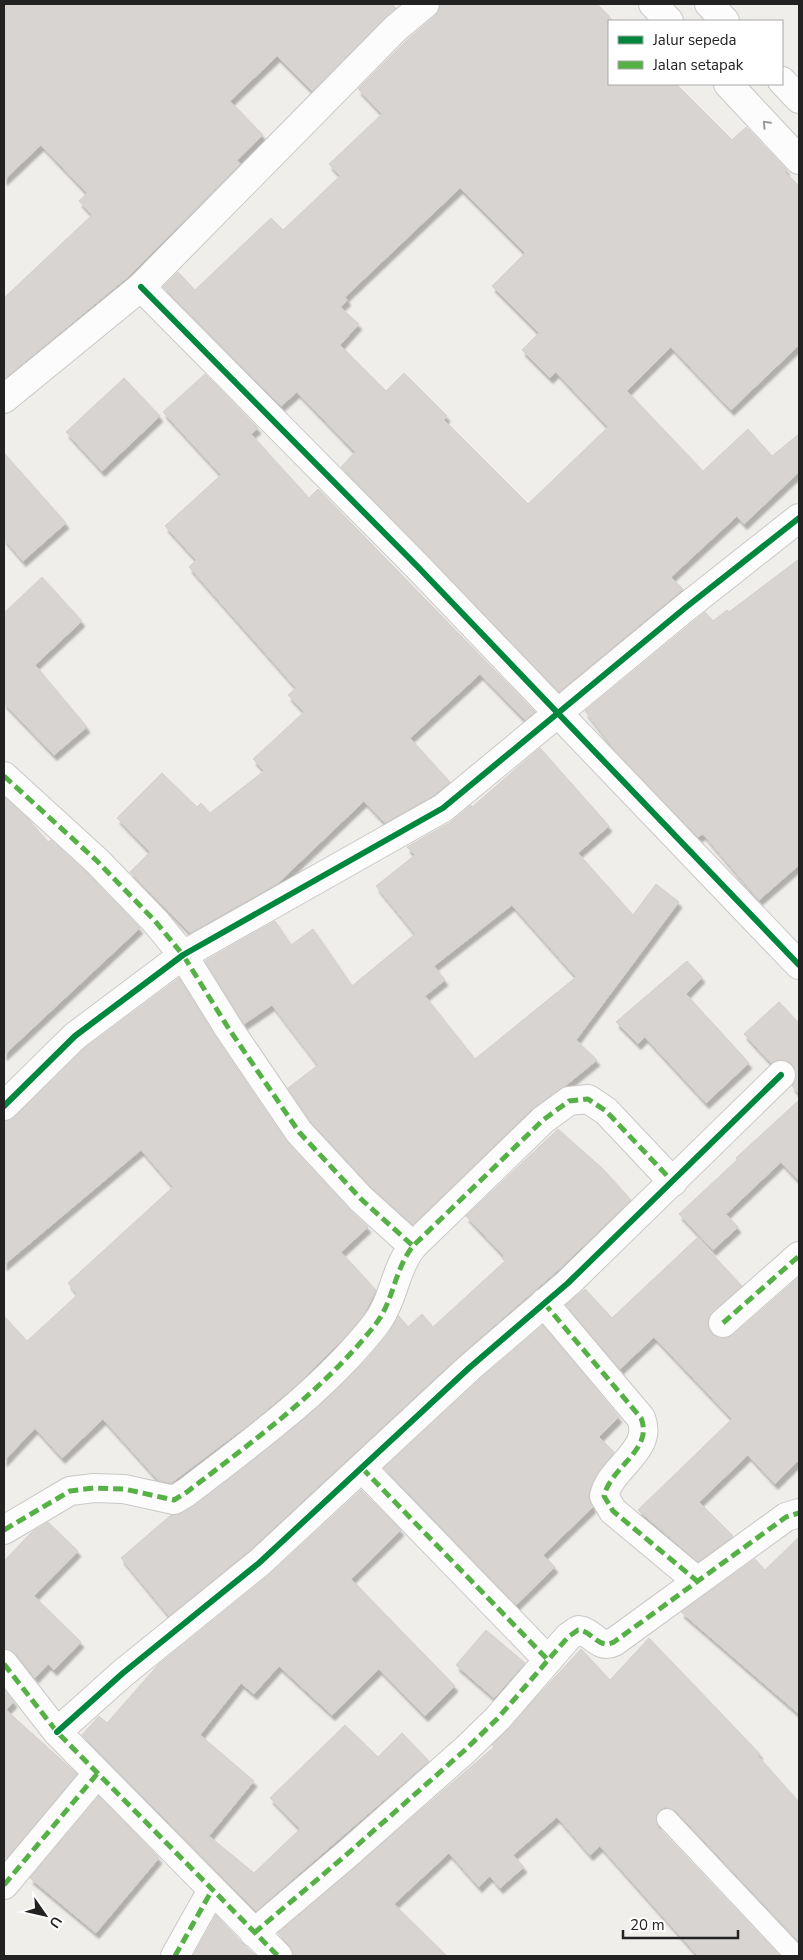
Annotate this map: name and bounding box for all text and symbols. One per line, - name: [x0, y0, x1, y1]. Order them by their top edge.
- legend: [608, 20, 783, 85]
- text: Jalur sepeda: [652, 30, 737, 50]
- text: Jalan setapak: [652, 55, 744, 75]
- one-way arrow: [763, 121, 772, 130]
- north arrow: [20, 1890, 70, 1940]
- scale bar: [623, 1908, 738, 1940]
- text: U: [45, 1912, 66, 1932]
- text: 20 m: [630, 1915, 665, 1935]

